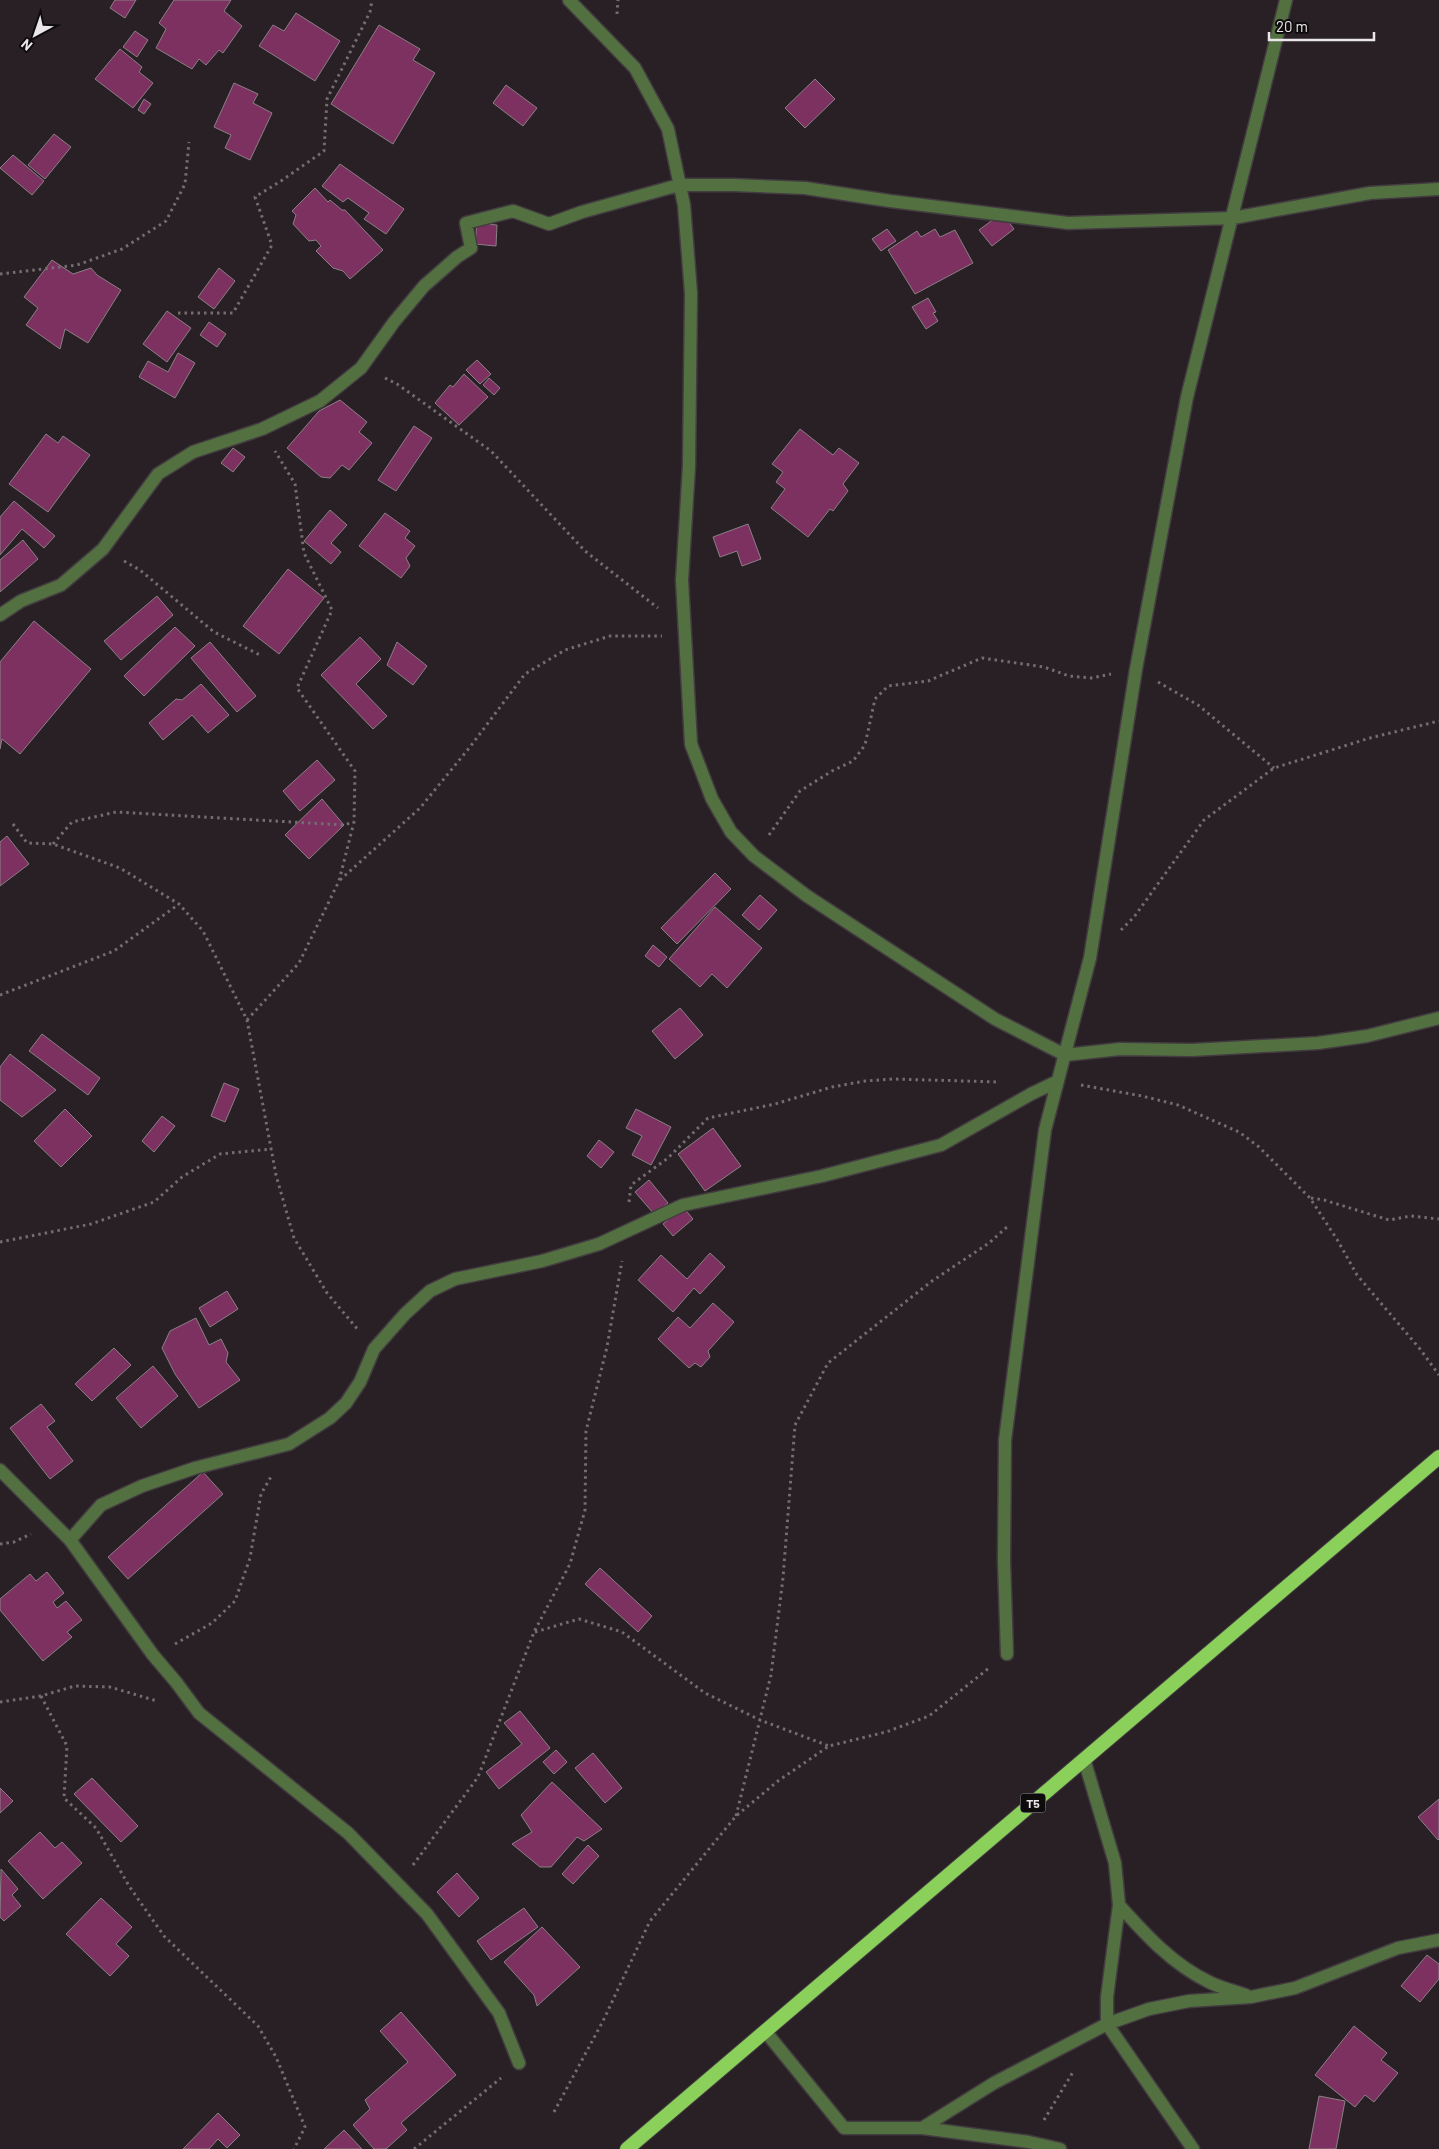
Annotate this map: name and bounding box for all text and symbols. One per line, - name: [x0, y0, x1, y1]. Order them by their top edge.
- north arrow: [10, 10, 60, 60]
- scale bar: [1269, 10, 1374, 42]
- text: 20 m: [1276, 17, 1308, 35]
- text: N: [17, 36, 35, 55]
- road number: T5: [1020, 1794, 1046, 1812]

